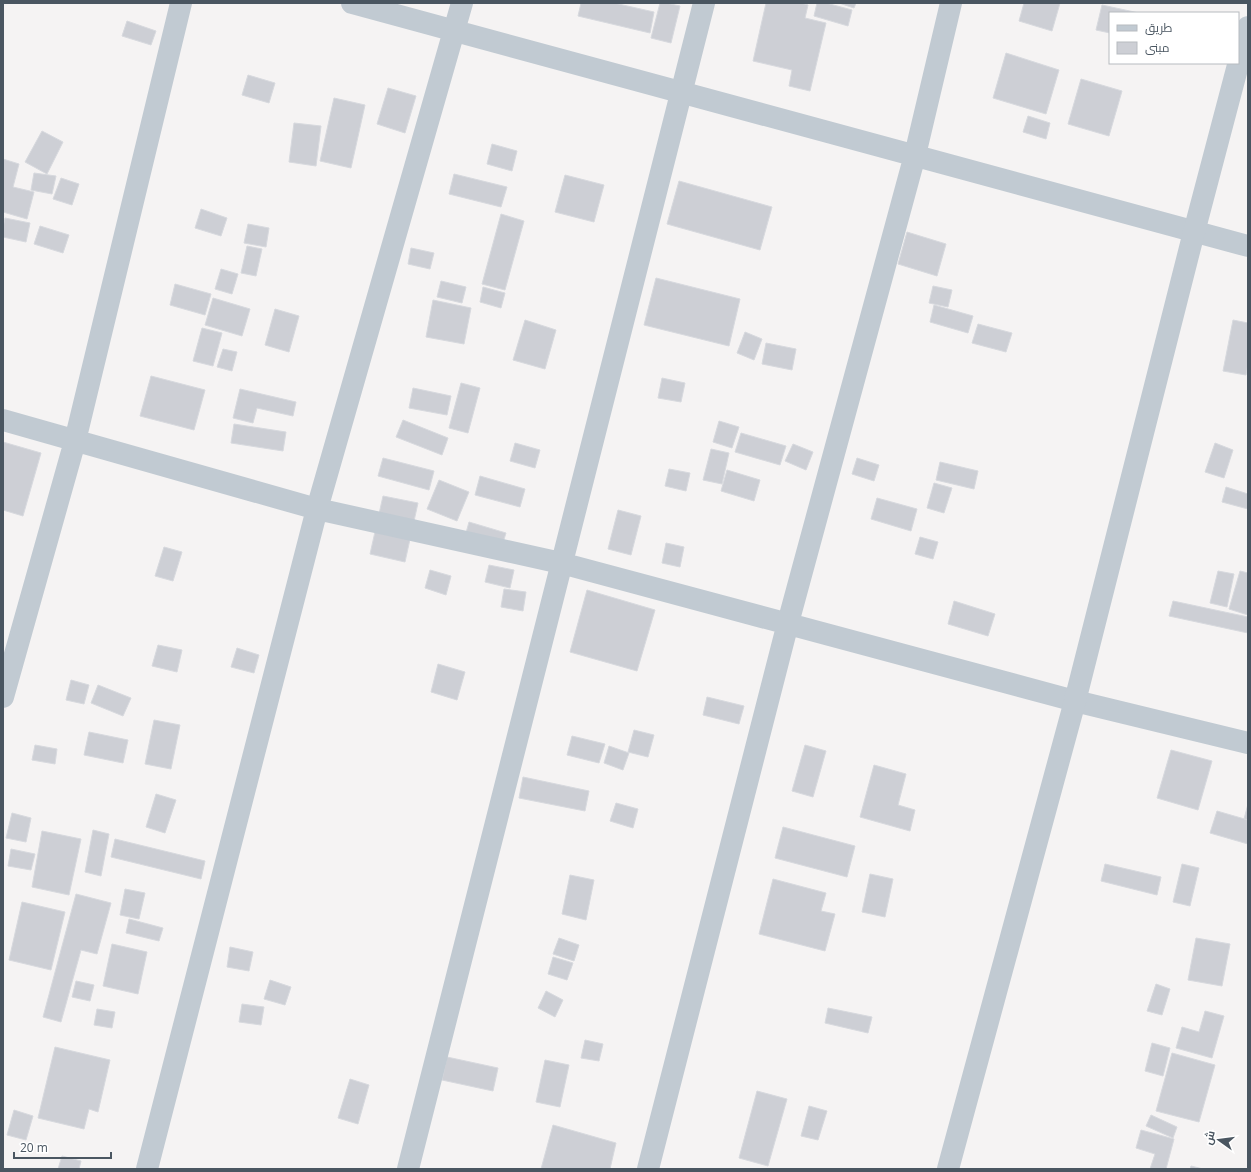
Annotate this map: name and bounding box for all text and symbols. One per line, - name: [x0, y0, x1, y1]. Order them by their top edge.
- legend: [1109, 12, 1239, 64]
- text: طريق: [1145, 19, 1173, 36]
- text: مبنى: [1145, 39, 1170, 56]
- north arrow: [1199, 1120, 1239, 1160]
- text: ش: [1200, 1129, 1218, 1146]
- scale bar: [14, 1134, 111, 1160]
- text: 20 m: [20, 1139, 48, 1156]

